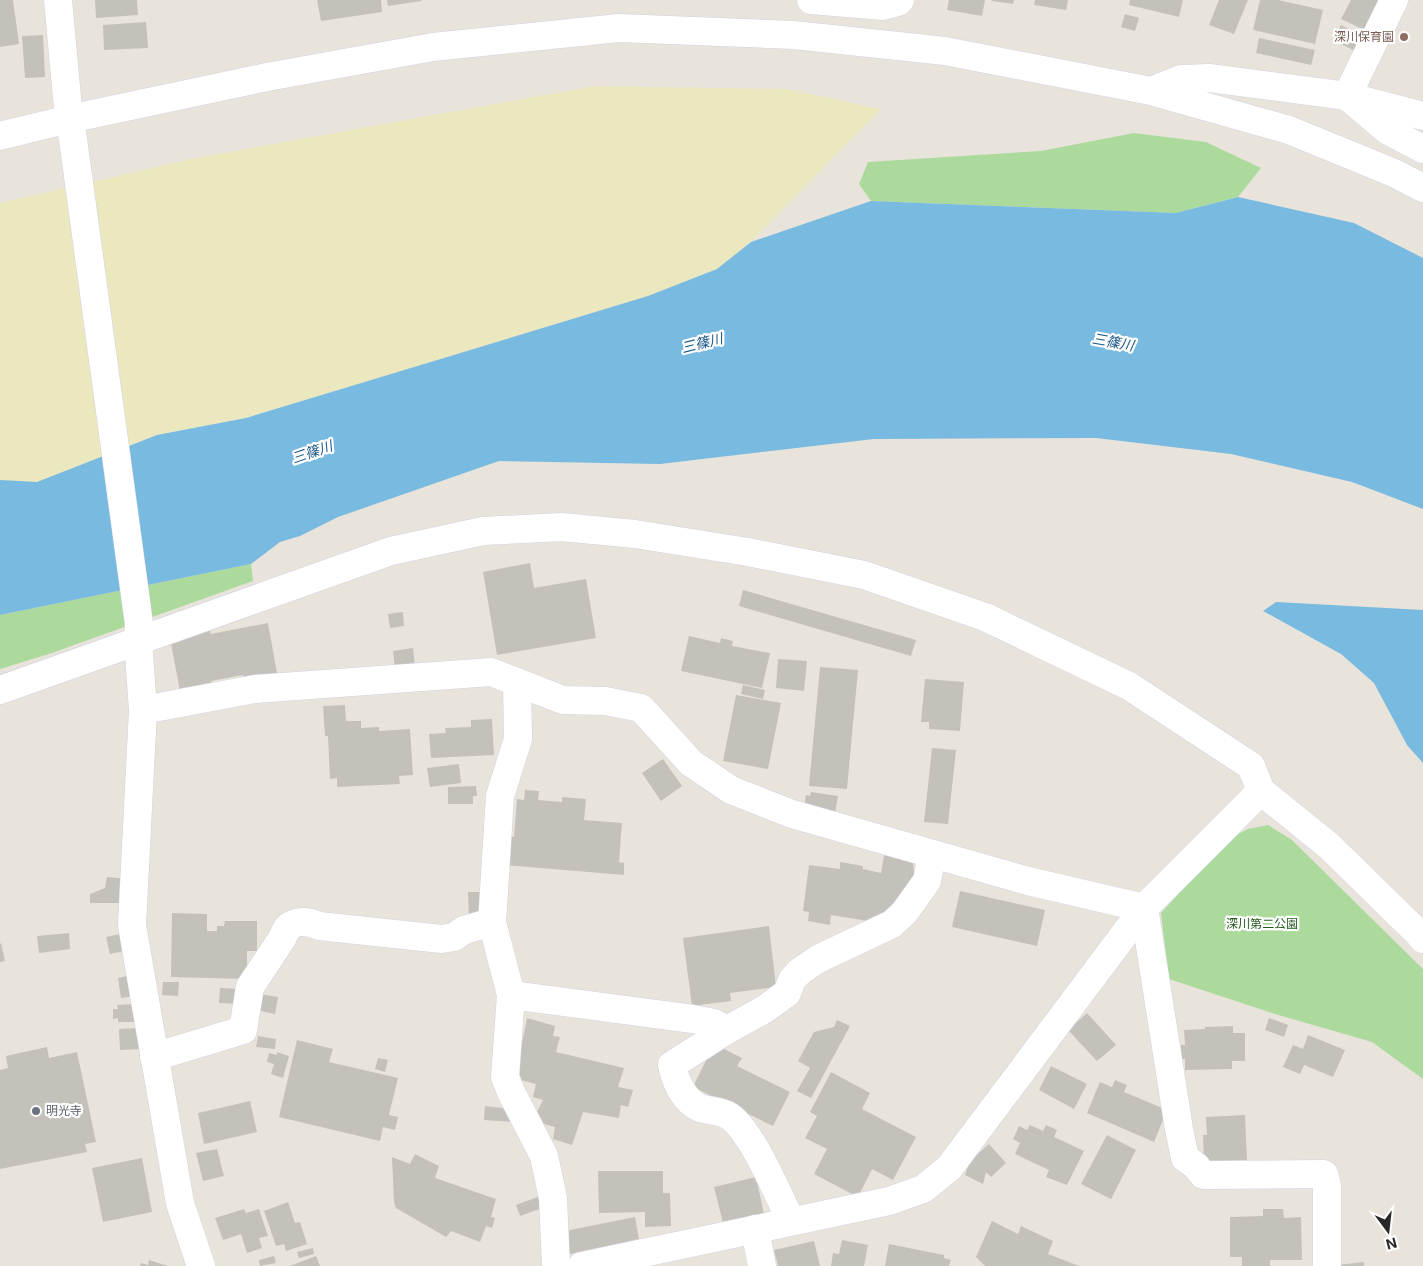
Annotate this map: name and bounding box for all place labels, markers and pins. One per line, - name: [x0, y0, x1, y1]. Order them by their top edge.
- place label: 深川保育園: [1334, 29, 1394, 44]
- marker: 深川保育園: [1398, 31, 1410, 43]
- place label: 明光寺: [46, 1103, 82, 1118]
- marker: 明光寺: [30, 1105, 42, 1117]

